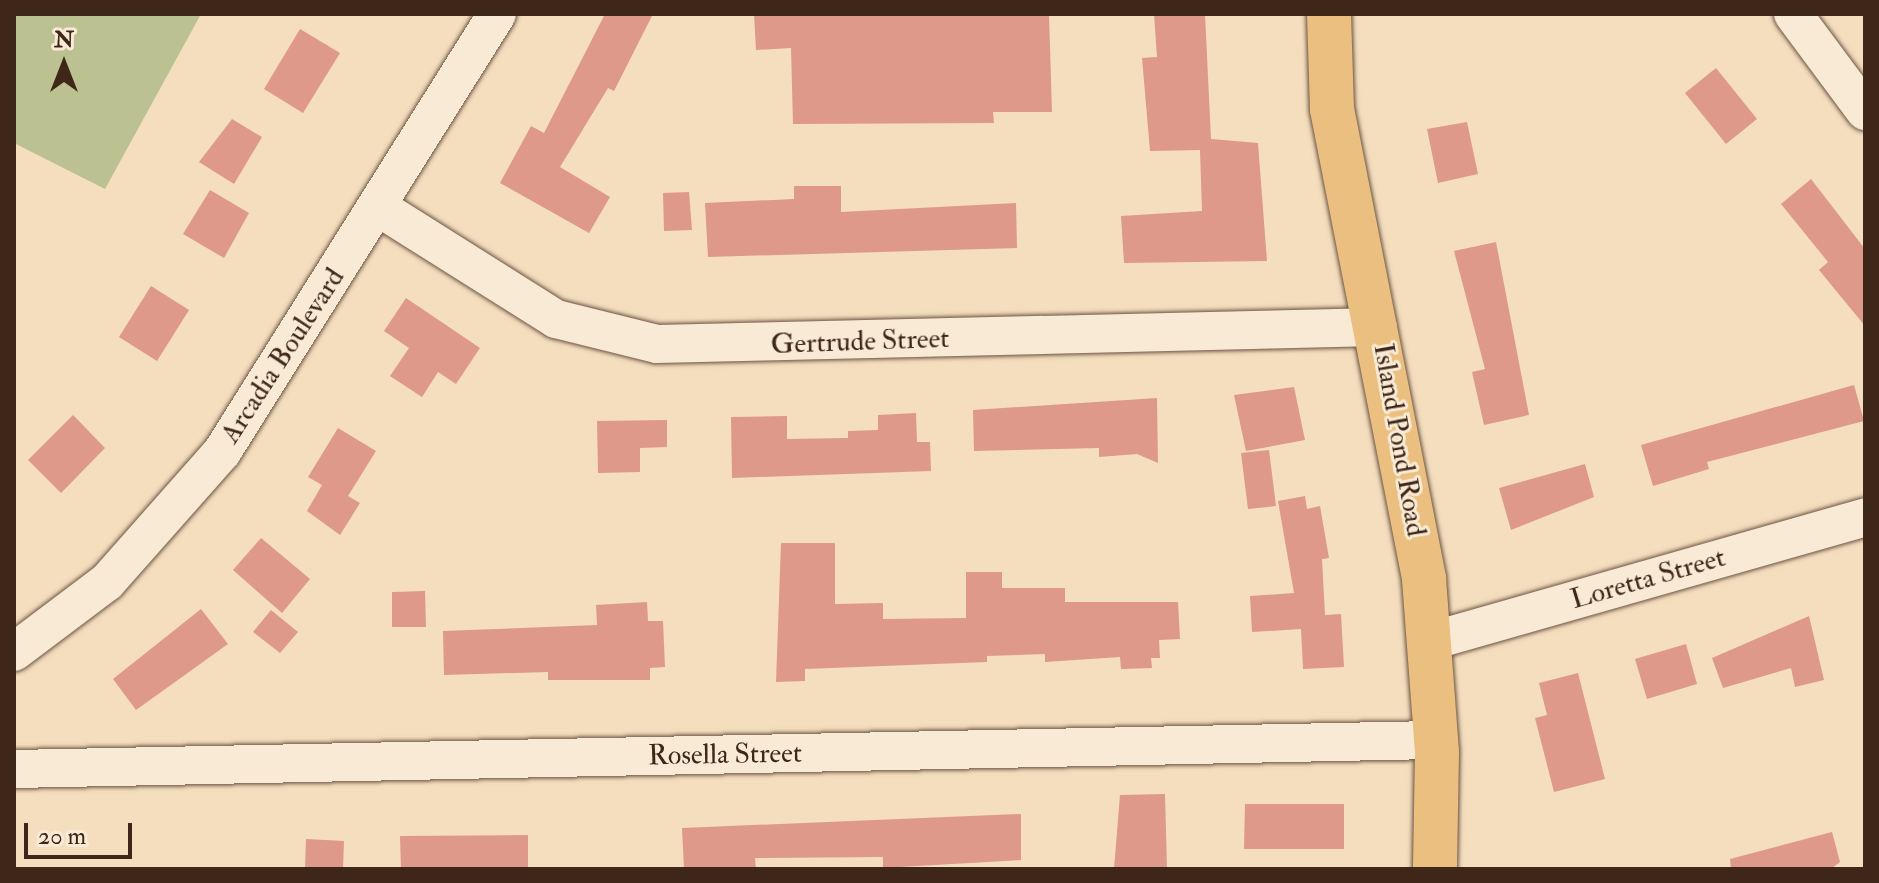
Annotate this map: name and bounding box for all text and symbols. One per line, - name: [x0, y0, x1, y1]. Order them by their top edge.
- north arrow: [24, 24, 104, 104]
- text: N: [54, 26, 74, 54]
- street label: Arcadia Boulevard: [214, 262, 352, 450]
- street label: Gertrude Street: [770, 322, 950, 362]
- street label: Island Pond Road: [1366, 341, 1432, 539]
- street label: Loretta Street: [1567, 541, 1729, 617]
- street label: Rosella Street: [648, 737, 802, 773]
- scale bar: [28, 807, 136, 857]
- text: 20 m: [38, 821, 86, 852]

